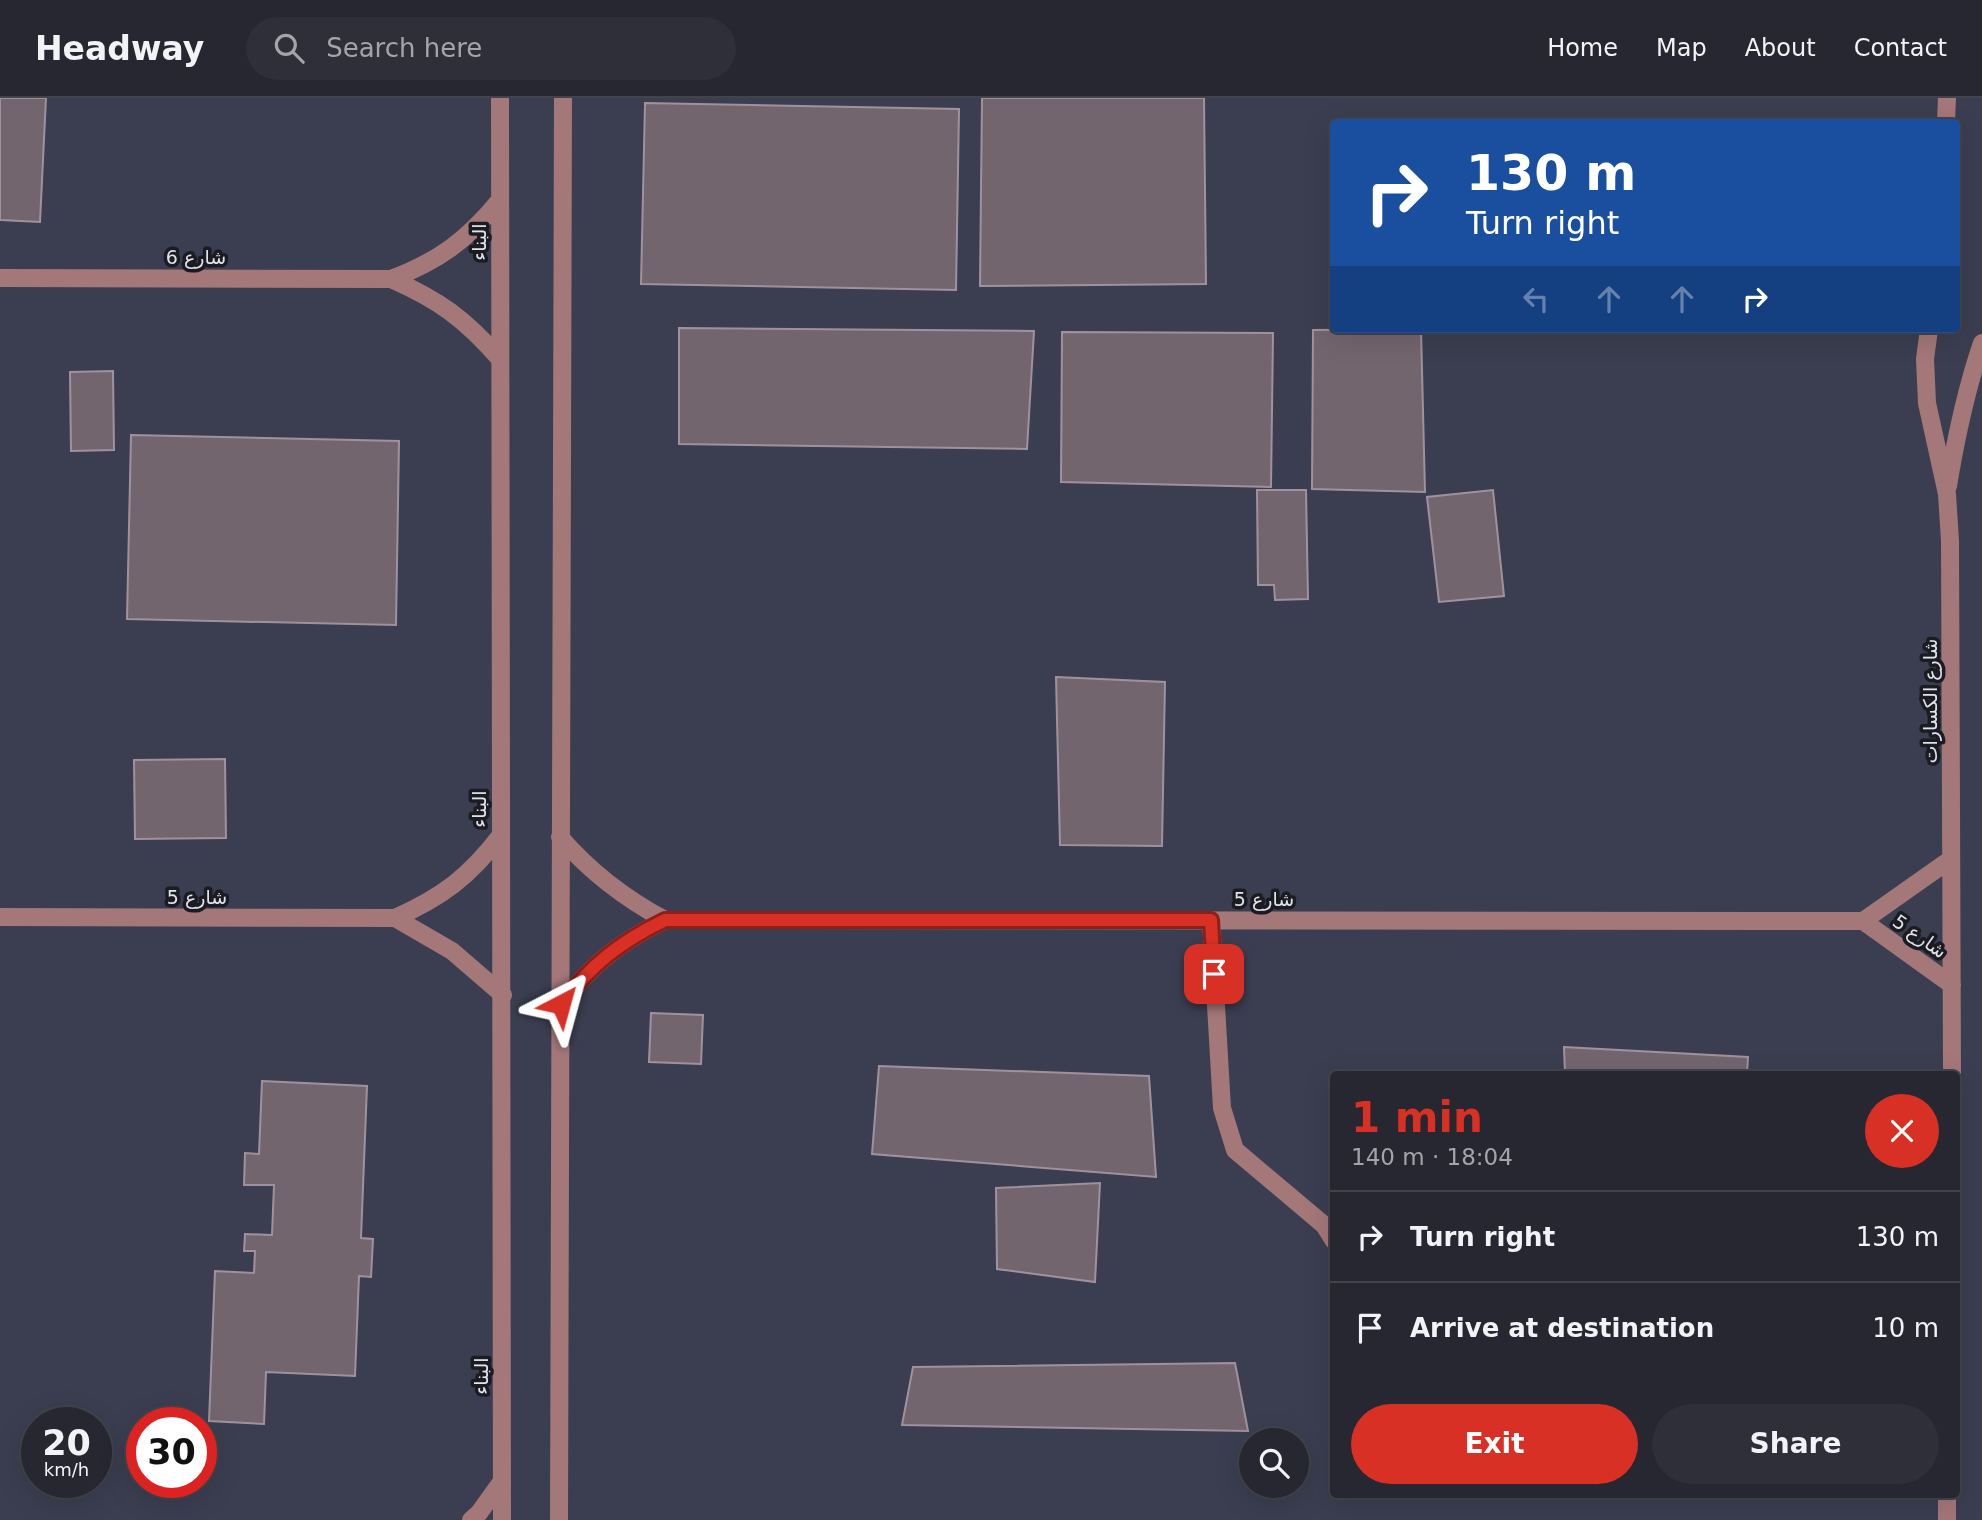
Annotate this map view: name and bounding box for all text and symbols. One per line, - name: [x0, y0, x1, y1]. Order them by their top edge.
- search box: [246, 17, 736, 80]
- text: Headway: [35, 29, 204, 68]
- icon: search: [270, 29, 308, 67]
- text: Search here: [326, 33, 482, 63]
- text: Home: [1547, 34, 1618, 62]
- text: Map: [1656, 34, 1707, 62]
- text: About: [1745, 34, 1816, 62]
- text: Contact: [1854, 34, 1947, 62]
- text: 130 m: [1466, 145, 1636, 202]
- icon: right: [1351, 147, 1442, 238]
- text: Turn right: [1466, 204, 1619, 242]
- street label: البناء: [468, 223, 490, 261]
- street label: شارع 6: [166, 246, 226, 269]
- icon: left: [1517, 280, 1555, 318]
- icon: ahead: [1590, 280, 1628, 318]
- icon: ahead: [1663, 280, 1701, 318]
- icon: right: [1736, 280, 1774, 318]
- street label: شارع الكسارات: [1919, 639, 1942, 763]
- street label: البناء: [468, 790, 490, 828]
- street label: شارع 5: [167, 886, 227, 909]
- street label: شارع 5: [1234, 888, 1294, 911]
- street label: شارع 5: [1888, 910, 1951, 963]
- pin: [1184, 944, 1244, 1004]
- icon: arrive: [1195, 955, 1233, 993]
- position arrow: [524, 967, 598, 1041]
- text: 1 min: [1351, 1093, 1483, 1142]
- button: close: [1865, 1094, 1939, 1168]
- text: 140 m · 18:04: [1351, 1144, 1513, 1170]
- icon: right: [1351, 1218, 1389, 1256]
- text: Turn right: [1410, 1222, 1555, 1252]
- text: 130 m: [1856, 1222, 1939, 1252]
- icon: arrive: [1351, 1309, 1389, 1347]
- text: Arrive at destination: [1410, 1313, 1714, 1343]
- text: 10 m: [1872, 1313, 1939, 1343]
- street label: البناء: [470, 1357, 492, 1395]
- button: Exit: [1351, 1404, 1638, 1484]
- button: Share: [1652, 1404, 1939, 1484]
- speed limit sign: 30: [126, 1407, 217, 1498]
- text: 20: [42, 1423, 91, 1463]
- map controls: [1239, 1428, 1309, 1498]
- button: search: [1239, 1428, 1309, 1498]
- text: km/h: [44, 1459, 89, 1480]

